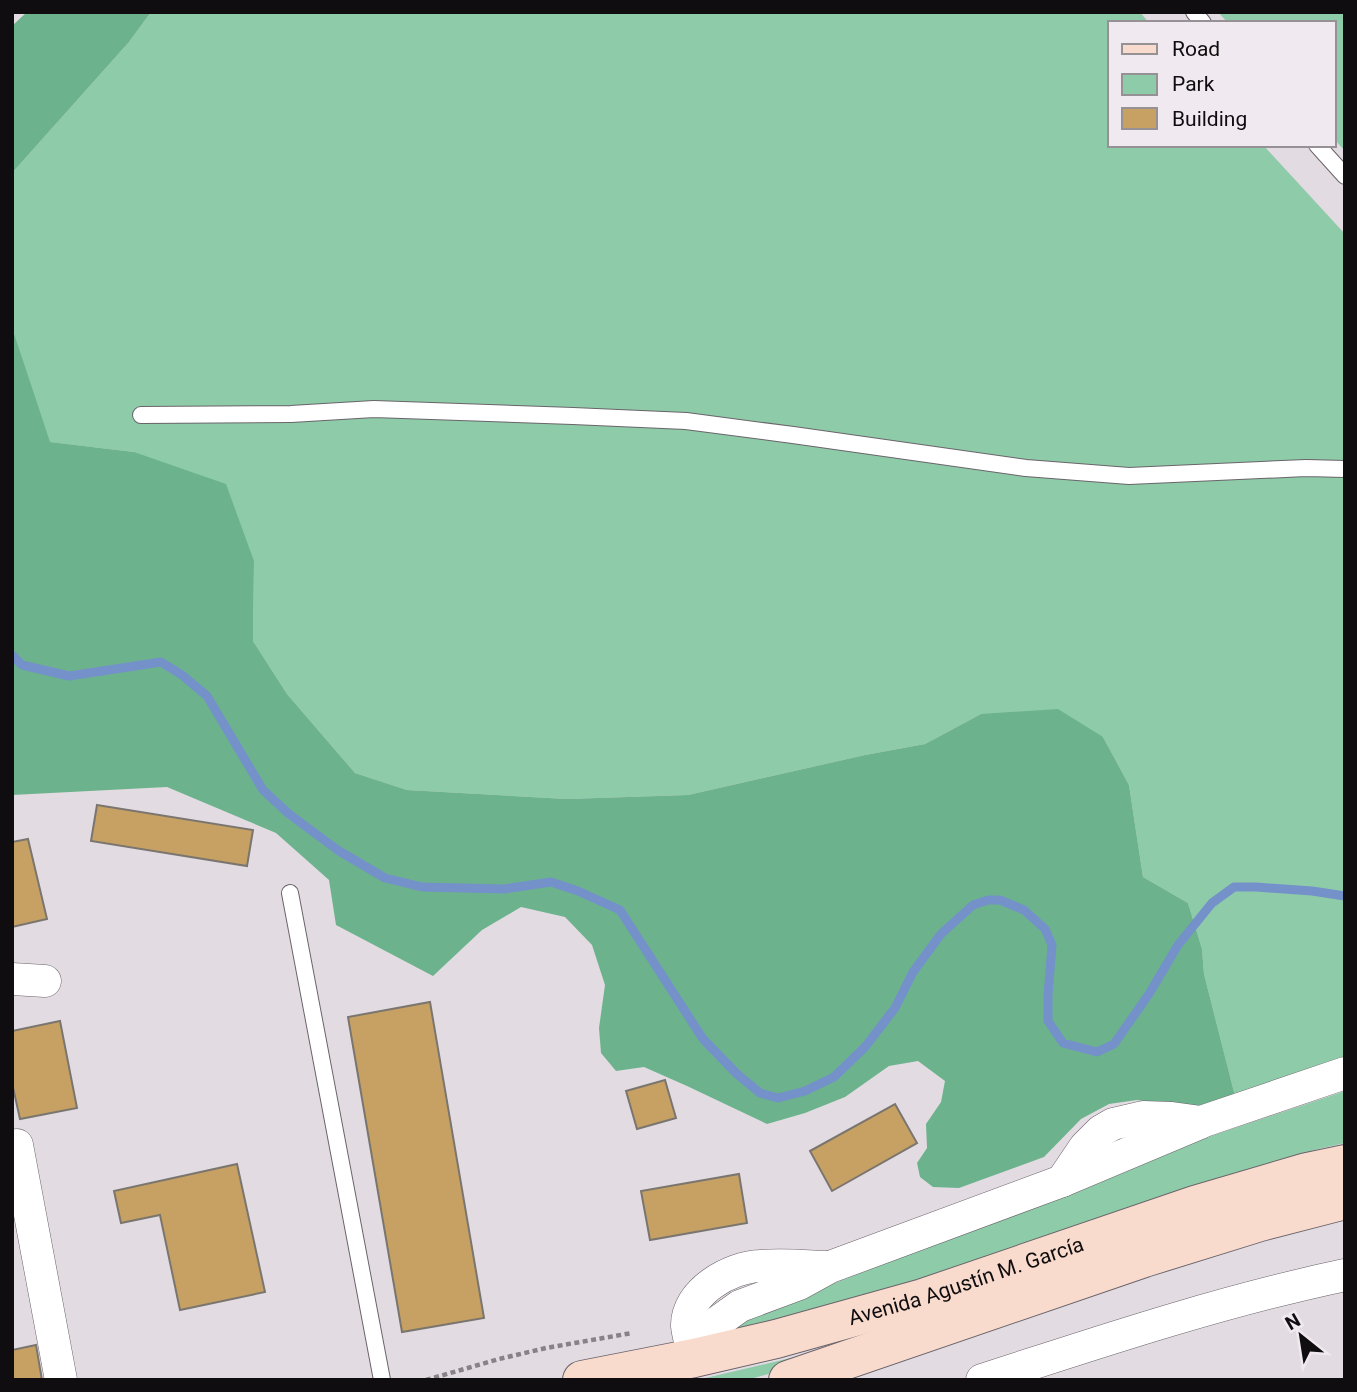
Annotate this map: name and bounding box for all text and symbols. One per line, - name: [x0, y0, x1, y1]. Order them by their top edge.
- legend: [1108, 21, 1336, 147]
- text: Road: [1172, 37, 1220, 61]
- text: Park: [1172, 72, 1215, 96]
- text: Building: [1172, 107, 1247, 131]
- street label: Avenida Agustín M. García: [846, 1232, 1087, 1330]
- north arrow: [1266, 1301, 1336, 1371]
- text: N: [1281, 1308, 1304, 1335]

